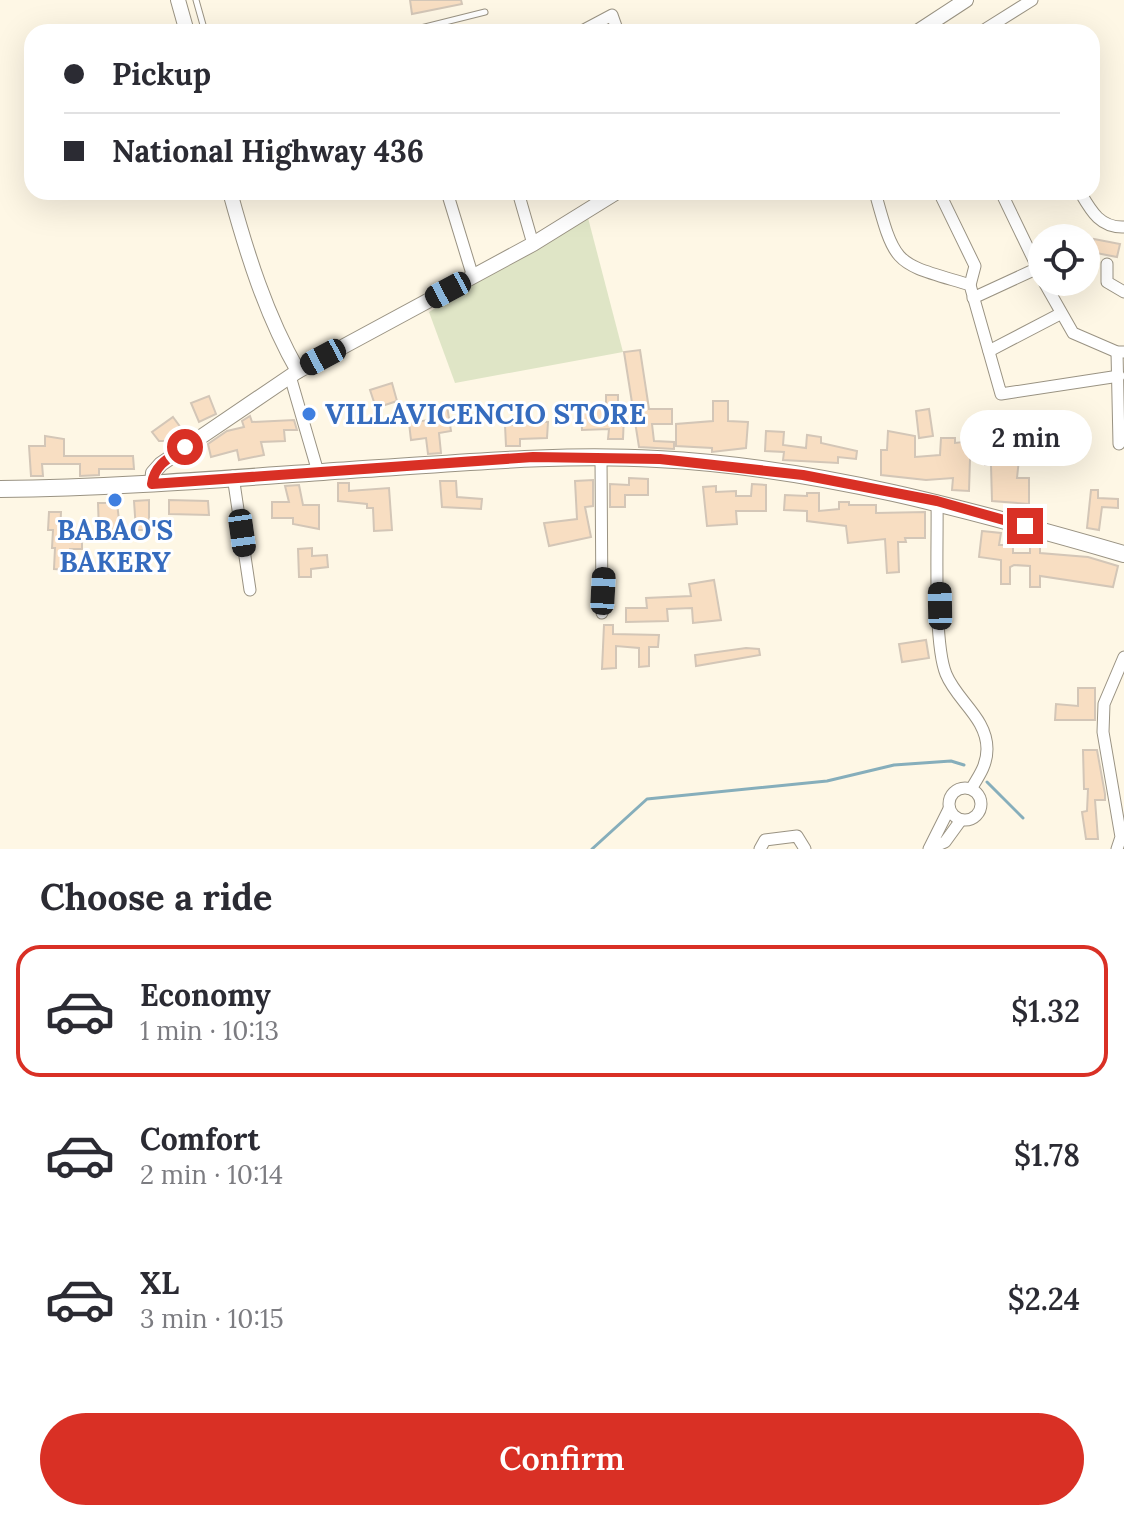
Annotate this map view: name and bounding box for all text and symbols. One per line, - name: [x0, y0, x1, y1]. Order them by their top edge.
- text: Pickup: [112, 55, 211, 93]
- text: National Highway 436: [112, 132, 424, 170]
- map controls: [1028, 224, 1100, 296]
- button: locate: [1028, 224, 1100, 296]
- car: [421, 268, 475, 312]
- car: [296, 335, 350, 379]
- place label: VILLAVICENCIO STORE: [325, 396, 646, 432]
- marker: VILLAVICENCIO STORE: [300, 405, 318, 423]
- callout: 2 min: [959, 410, 1091, 466]
- text: 2 min: [992, 421, 1060, 454]
- route start: [167, 429, 203, 465]
- marker: BABAO'S BAKERY: [106, 491, 124, 509]
- car: [227, 508, 257, 558]
- route end: [1007, 508, 1043, 544]
- place label: BABAO'S BAKERY: [57, 512, 173, 580]
- car: [590, 566, 616, 616]
- car: [928, 582, 952, 630]
- text: Choose a ride: [40, 874, 272, 920]
- icon: car: [44, 975, 116, 1047]
- text: Economy: [140, 976, 271, 1014]
- text: $1.32: [1011, 992, 1080, 1030]
- text: 1 min · 10:13: [140, 1014, 279, 1047]
- icon: car: [44, 1119, 116, 1191]
- text: Comfort: [140, 1120, 260, 1158]
- text: $1.78: [1014, 1136, 1080, 1174]
- text: 2 min · 10:14: [140, 1158, 283, 1191]
- icon: car: [44, 1263, 116, 1335]
- text: XL: [140, 1264, 179, 1302]
- text: $2.24: [1008, 1280, 1080, 1318]
- text: 3 min · 10:15: [140, 1302, 284, 1335]
- button: Confirm: [40, 1413, 1084, 1505]

